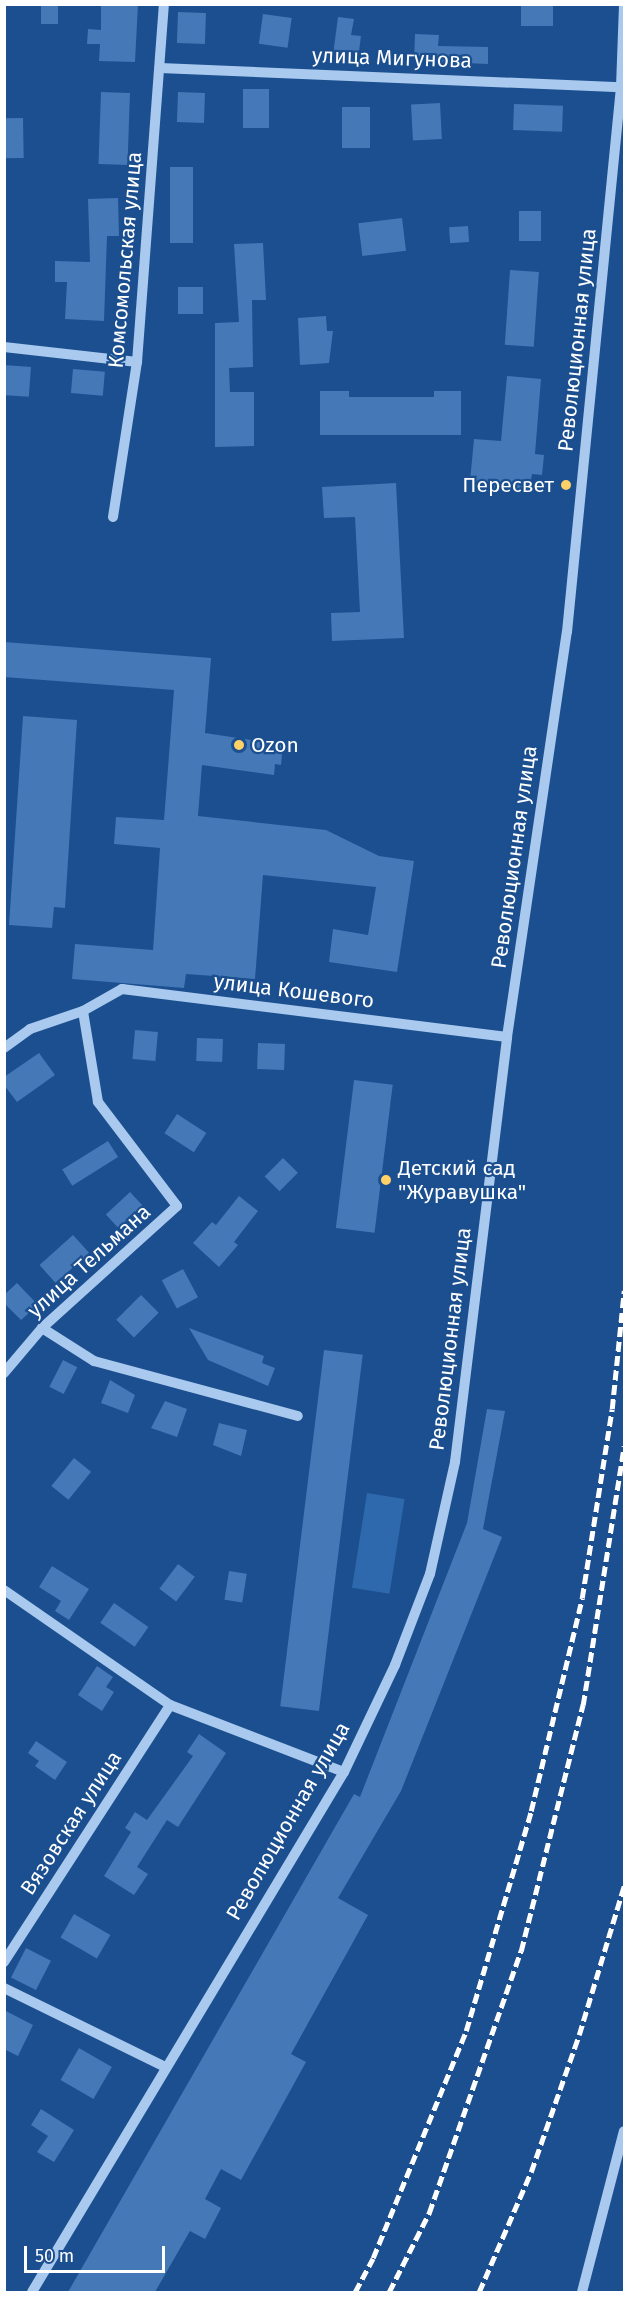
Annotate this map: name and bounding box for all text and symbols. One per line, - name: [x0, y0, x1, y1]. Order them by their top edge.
- street label: улица Мигунова: [312, 43, 472, 73]
- street label: Комсомольская улица: [103, 151, 147, 369]
- street label: Революционная улица: [553, 227, 601, 453]
- place label: Пересвет: [462, 472, 554, 498]
- marker: Пересвет: [559, 478, 573, 492]
- place label: Ozon: [251, 732, 299, 758]
- marker: Ozon: [232, 738, 246, 752]
- street label: Революционная улица: [486, 744, 542, 970]
- street label: улица Кошевого: [212, 969, 376, 1013]
- place label: Детский сад "Журавушка": [398, 1155, 526, 1205]
- marker: Детский сад "Журавушка": [379, 1173, 393, 1187]
- street label: улица Тельмана: [22, 1199, 156, 1323]
- street label: Революционная улица: [424, 1226, 476, 1452]
- street label: Революционная улица: [221, 1717, 355, 1925]
- street label: Вязовская улица: [15, 1746, 127, 1900]
- scale bar: [27, 2234, 168, 2272]
- text: 50 m: [35, 2245, 74, 2267]

